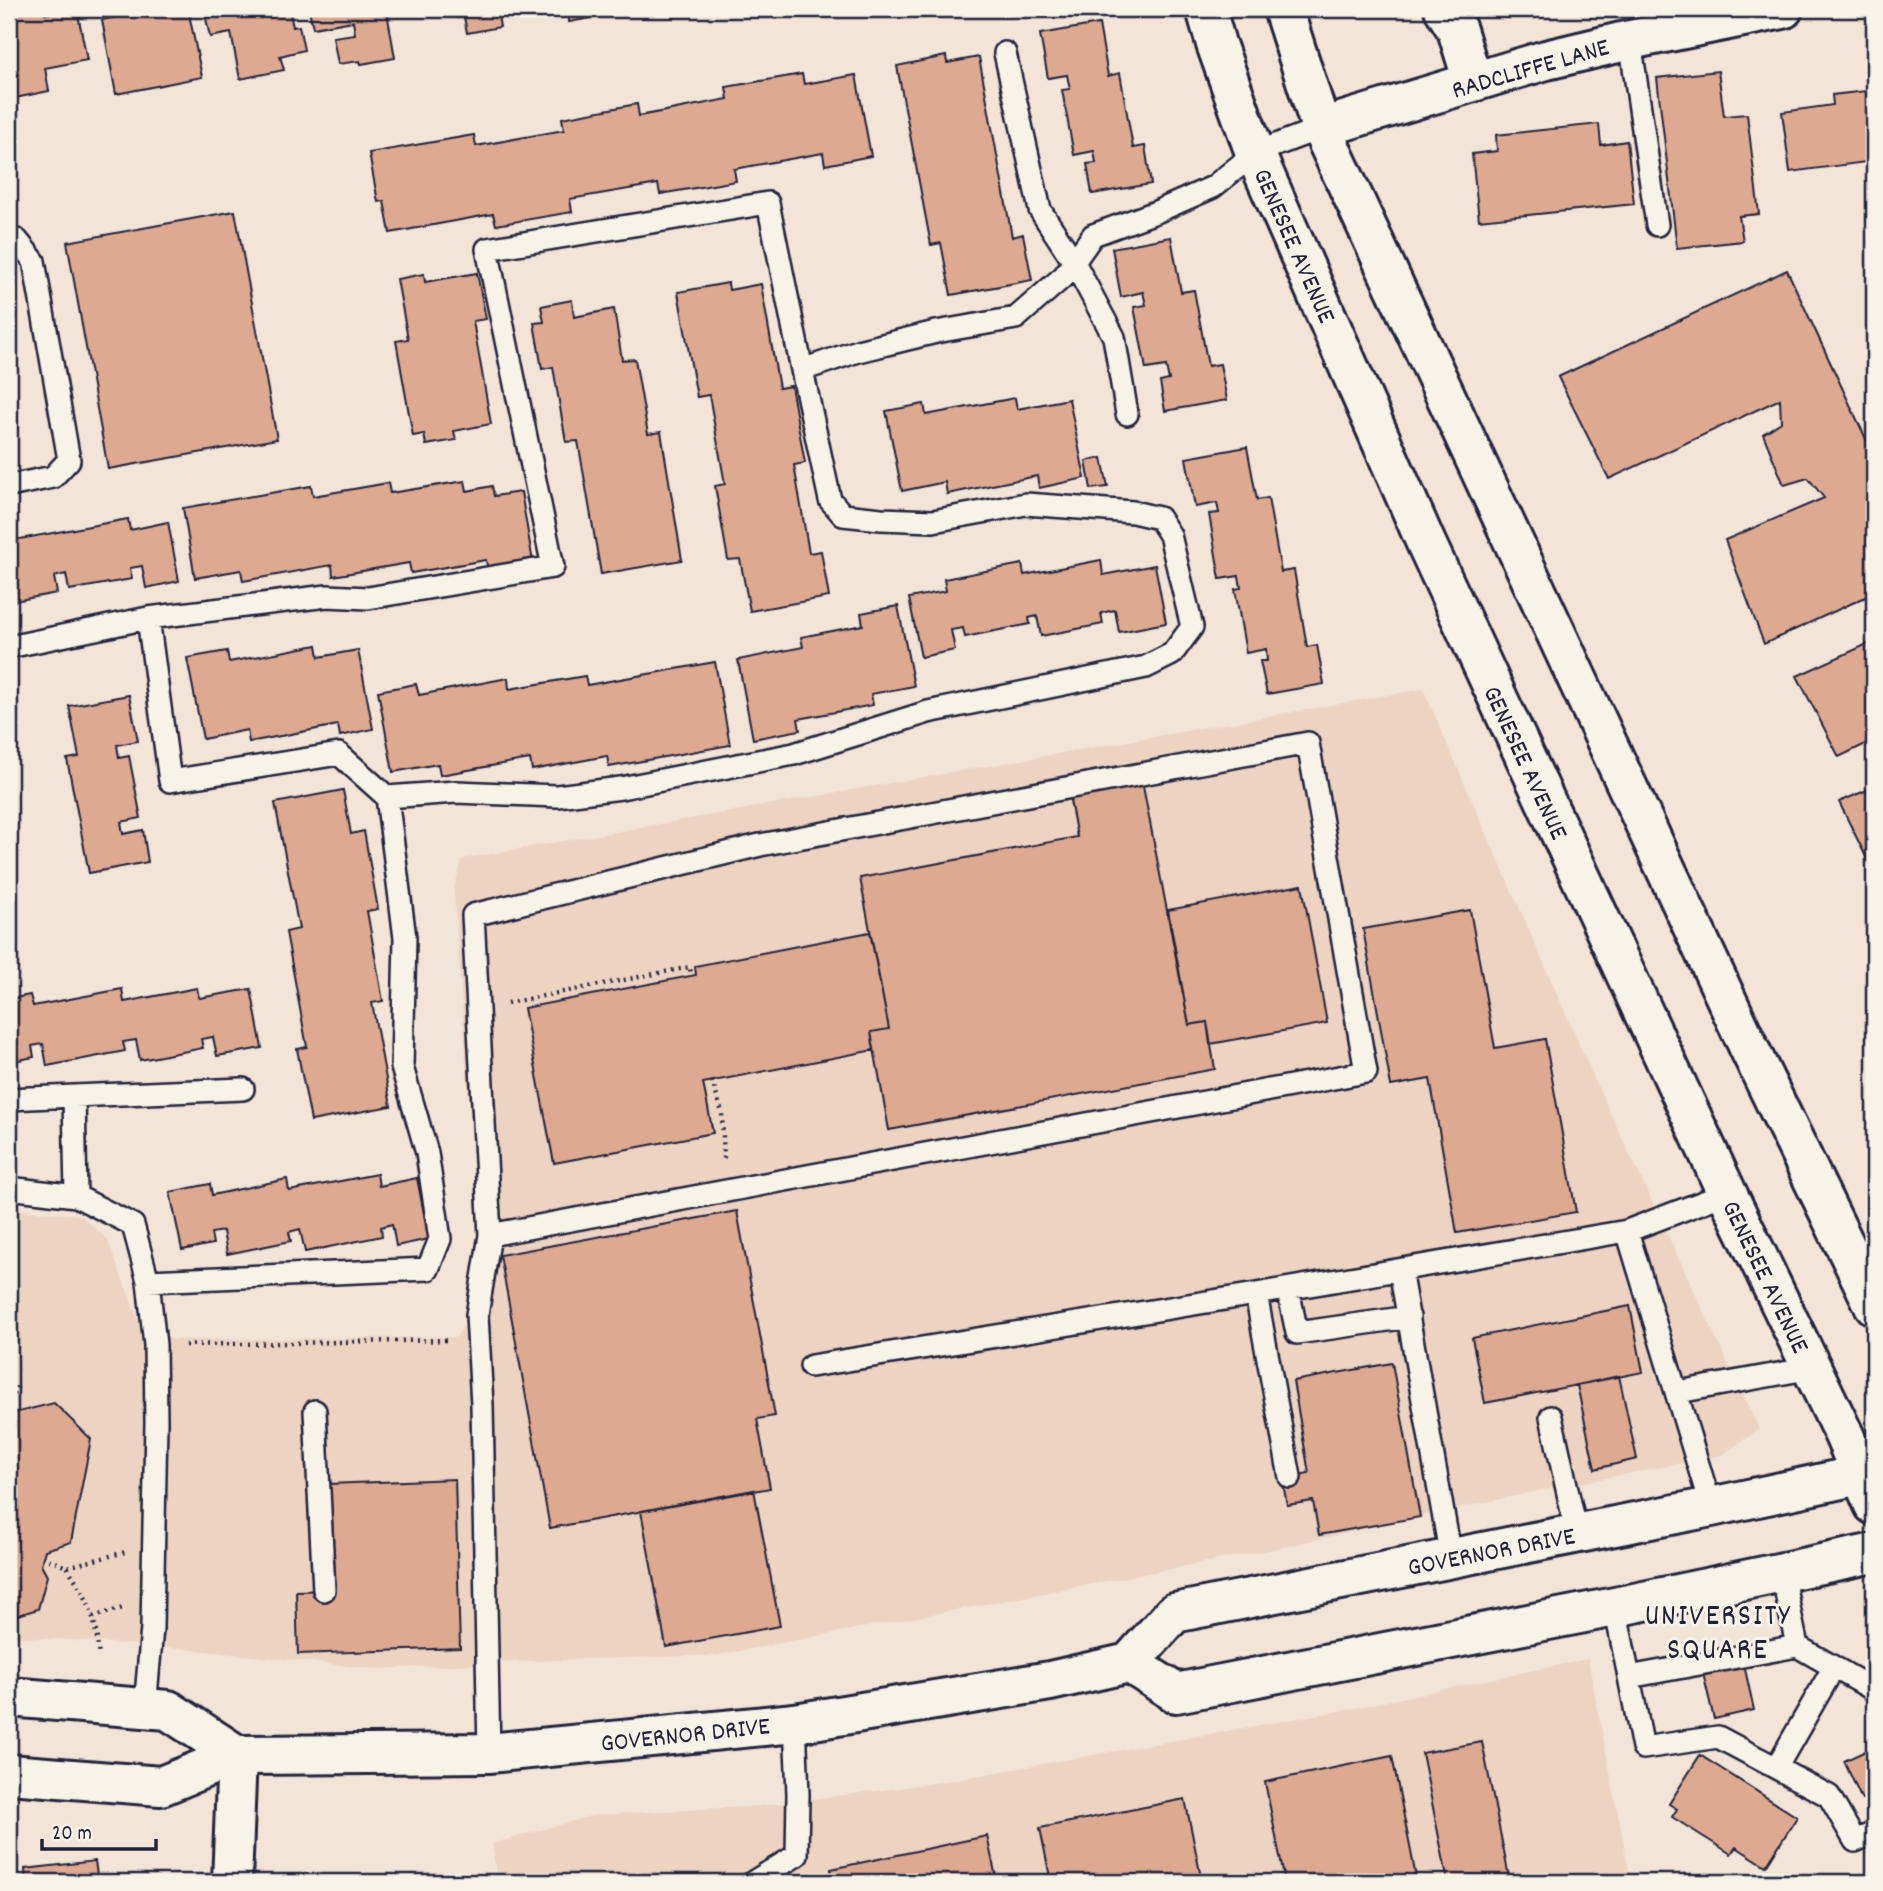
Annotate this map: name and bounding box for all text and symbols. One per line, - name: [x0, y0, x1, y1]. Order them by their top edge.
- street label: RADCLIFFE LANE: [1448, 30, 1614, 111]
- street label: GENESEE AVENUE: [1242, 163, 1344, 330]
- street label: GENESEE AVENUE: [1472, 680, 1576, 847]
- street label: GENESEE AVENUE: [1711, 1195, 1817, 1361]
- street label: GOVERNOR DRIVE: [1405, 1519, 1579, 1588]
- district label: UNIVERSITY SQUARE: [1645, 1597, 1791, 1674]
- street label: GOVERNOR DRIVE: [599, 1709, 772, 1764]
- scale bar: [42, 1807, 156, 1851]
- text: 20 m: [52, 1820, 92, 1850]

